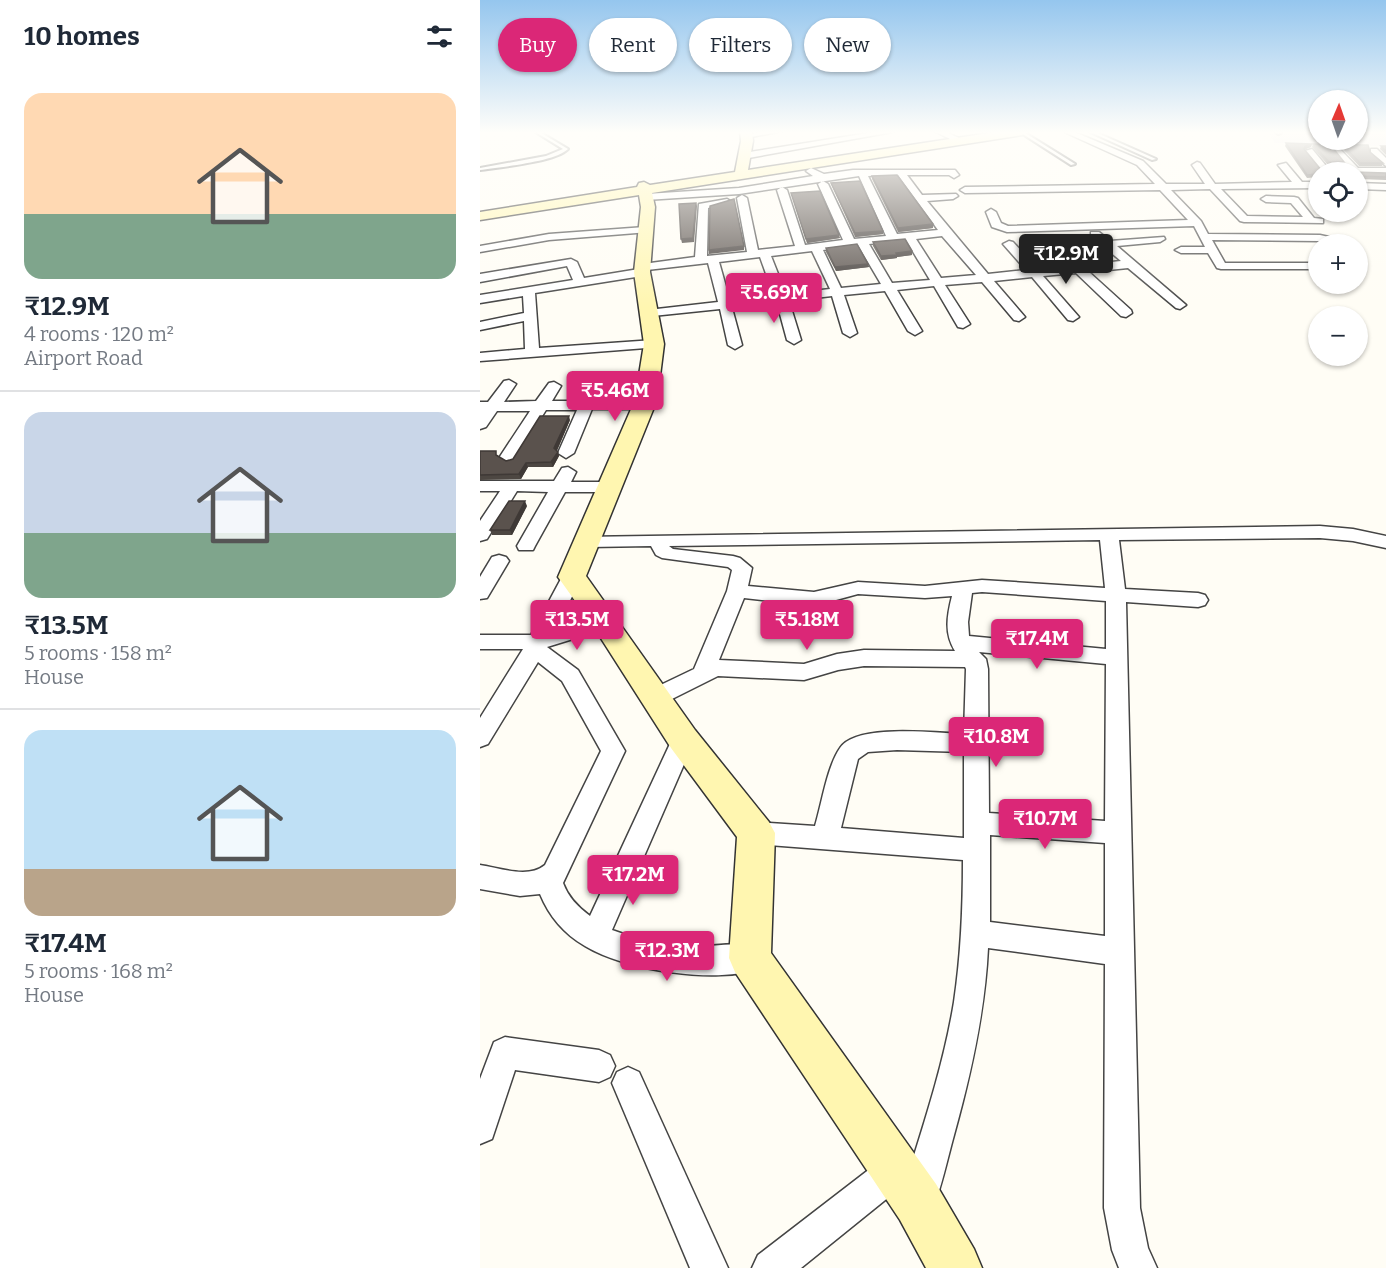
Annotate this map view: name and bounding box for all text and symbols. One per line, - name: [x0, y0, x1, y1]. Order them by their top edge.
- chip: Buy: [498, 18, 577, 72]
- chip: Rent: [589, 18, 677, 72]
- chip: Filters: [689, 18, 792, 72]
- chip: New: [804, 18, 891, 72]
- icon: filters: [423, 20, 456, 53]
- text: 10 homes: [24, 21, 140, 52]
- north arrow: [1308, 90, 1368, 150]
- map controls: [1308, 90, 1368, 366]
- icon: home: [186, 132, 294, 240]
- button: locate: [1308, 162, 1368, 222]
- pin: ₹12.9M: [1017, 234, 1115, 285]
- button: +: [1308, 234, 1368, 294]
- text: ₹12.9M: [1033, 241, 1099, 265]
- pin: ₹5.69M: [725, 273, 823, 324]
- text: ₹5.69M: [740, 280, 808, 304]
- text: ₹12.9M: [24, 291, 110, 322]
- button: −: [1308, 306, 1368, 366]
- text: 4 rooms · 120 m²: [24, 322, 174, 346]
- text: Airport Road: [24, 346, 143, 370]
- pin: ₹5.46M: [566, 371, 664, 422]
- text: ₹5.46M: [581, 378, 649, 402]
- icon: home: [186, 451, 294, 559]
- pin: ₹13.5M: [528, 600, 626, 651]
- pin: ₹5.18M: [758, 600, 856, 651]
- text: ₹13.5M: [544, 607, 610, 631]
- text: ₹5.18M: [774, 607, 840, 631]
- text: ₹13.5M: [24, 610, 109, 641]
- pin: ₹17.4M: [988, 619, 1086, 670]
- text: ₹17.4M: [1005, 626, 1069, 650]
- text: 5 rooms · 158 m²: [24, 641, 172, 665]
- text: House: [24, 665, 84, 689]
- pin: ₹10.8M: [947, 717, 1045, 768]
- text: ₹10.8M: [963, 724, 1029, 748]
- icon: home: [186, 769, 294, 877]
- pin: ₹10.7M: [996, 799, 1094, 850]
- text: ₹10.7M: [1013, 806, 1077, 830]
- pin: ₹17.2M: [584, 855, 682, 906]
- text: ₹17.2M: [601, 862, 665, 886]
- text: ₹17.4M: [24, 928, 107, 959]
- pin: ₹12.3M: [618, 931, 716, 982]
- text: ₹12.3M: [634, 938, 700, 962]
- text: 5 rooms · 168 m²: [24, 959, 173, 983]
- text: House: [24, 983, 84, 1007]

